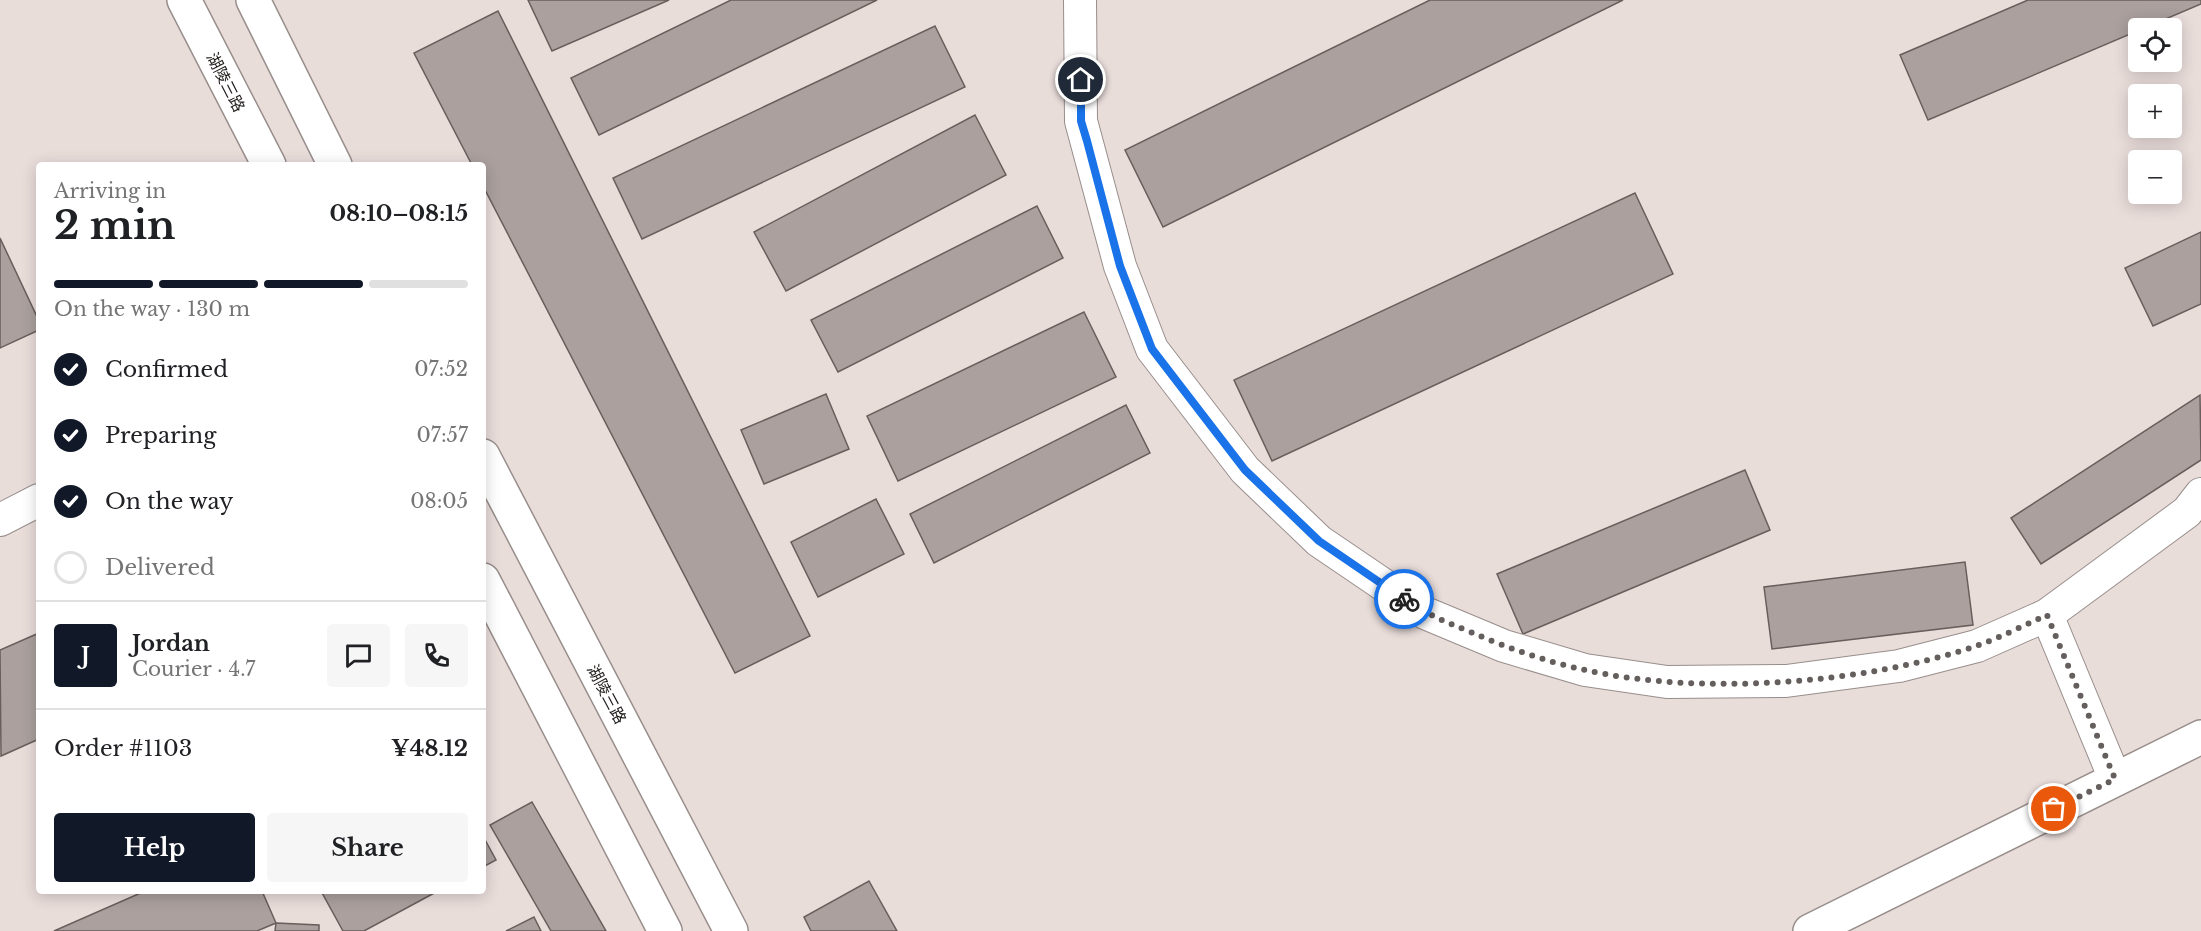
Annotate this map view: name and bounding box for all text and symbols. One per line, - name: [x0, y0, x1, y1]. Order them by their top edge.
- map controls: [2128, 18, 2182, 204]
- button: locate: [2128, 18, 2182, 72]
- street label: 湖陵三路: [203, 49, 249, 115]
- pin: [1055, 54, 1106, 105]
- icon: home: [1064, 63, 1097, 96]
- button: +: [2128, 84, 2182, 138]
- button: −: [2128, 150, 2182, 204]
- text: Arriving in: [54, 179, 166, 203]
- text: 08:10–08:15: [329, 200, 468, 227]
- text: 2 min: [54, 201, 175, 250]
- text: On the way · 130 m: [54, 297, 250, 321]
- icon: check: [54, 353, 87, 386]
- text: Confirmed: [105, 356, 228, 383]
- text: 07:52: [414, 357, 468, 381]
- icon: check: [54, 419, 87, 452]
- text: Preparing: [105, 422, 216, 449]
- text: 07:57: [417, 423, 468, 447]
- icon: check: [54, 485, 87, 518]
- text: On the way: [105, 488, 233, 515]
- text: 08:05: [410, 489, 468, 513]
- text: Delivered: [105, 554, 215, 581]
- courier: [1374, 569, 1434, 629]
- icon: bike: [1388, 583, 1421, 616]
- button: chat: [327, 624, 390, 687]
- button: phone: [405, 624, 468, 687]
- text: Jordan: [132, 630, 210, 657]
- text: J: [81, 642, 90, 669]
- text: Courier · 4.7: [132, 657, 255, 681]
- street label: 湖陵三路: [583, 661, 631, 727]
- text: Order #1103: [54, 735, 192, 762]
- text: ¥48.12: [391, 735, 468, 762]
- pin: [2028, 783, 2079, 834]
- icon: bag: [2037, 792, 2070, 825]
- button: Help: [54, 813, 255, 882]
- button: Share: [267, 813, 468, 882]

